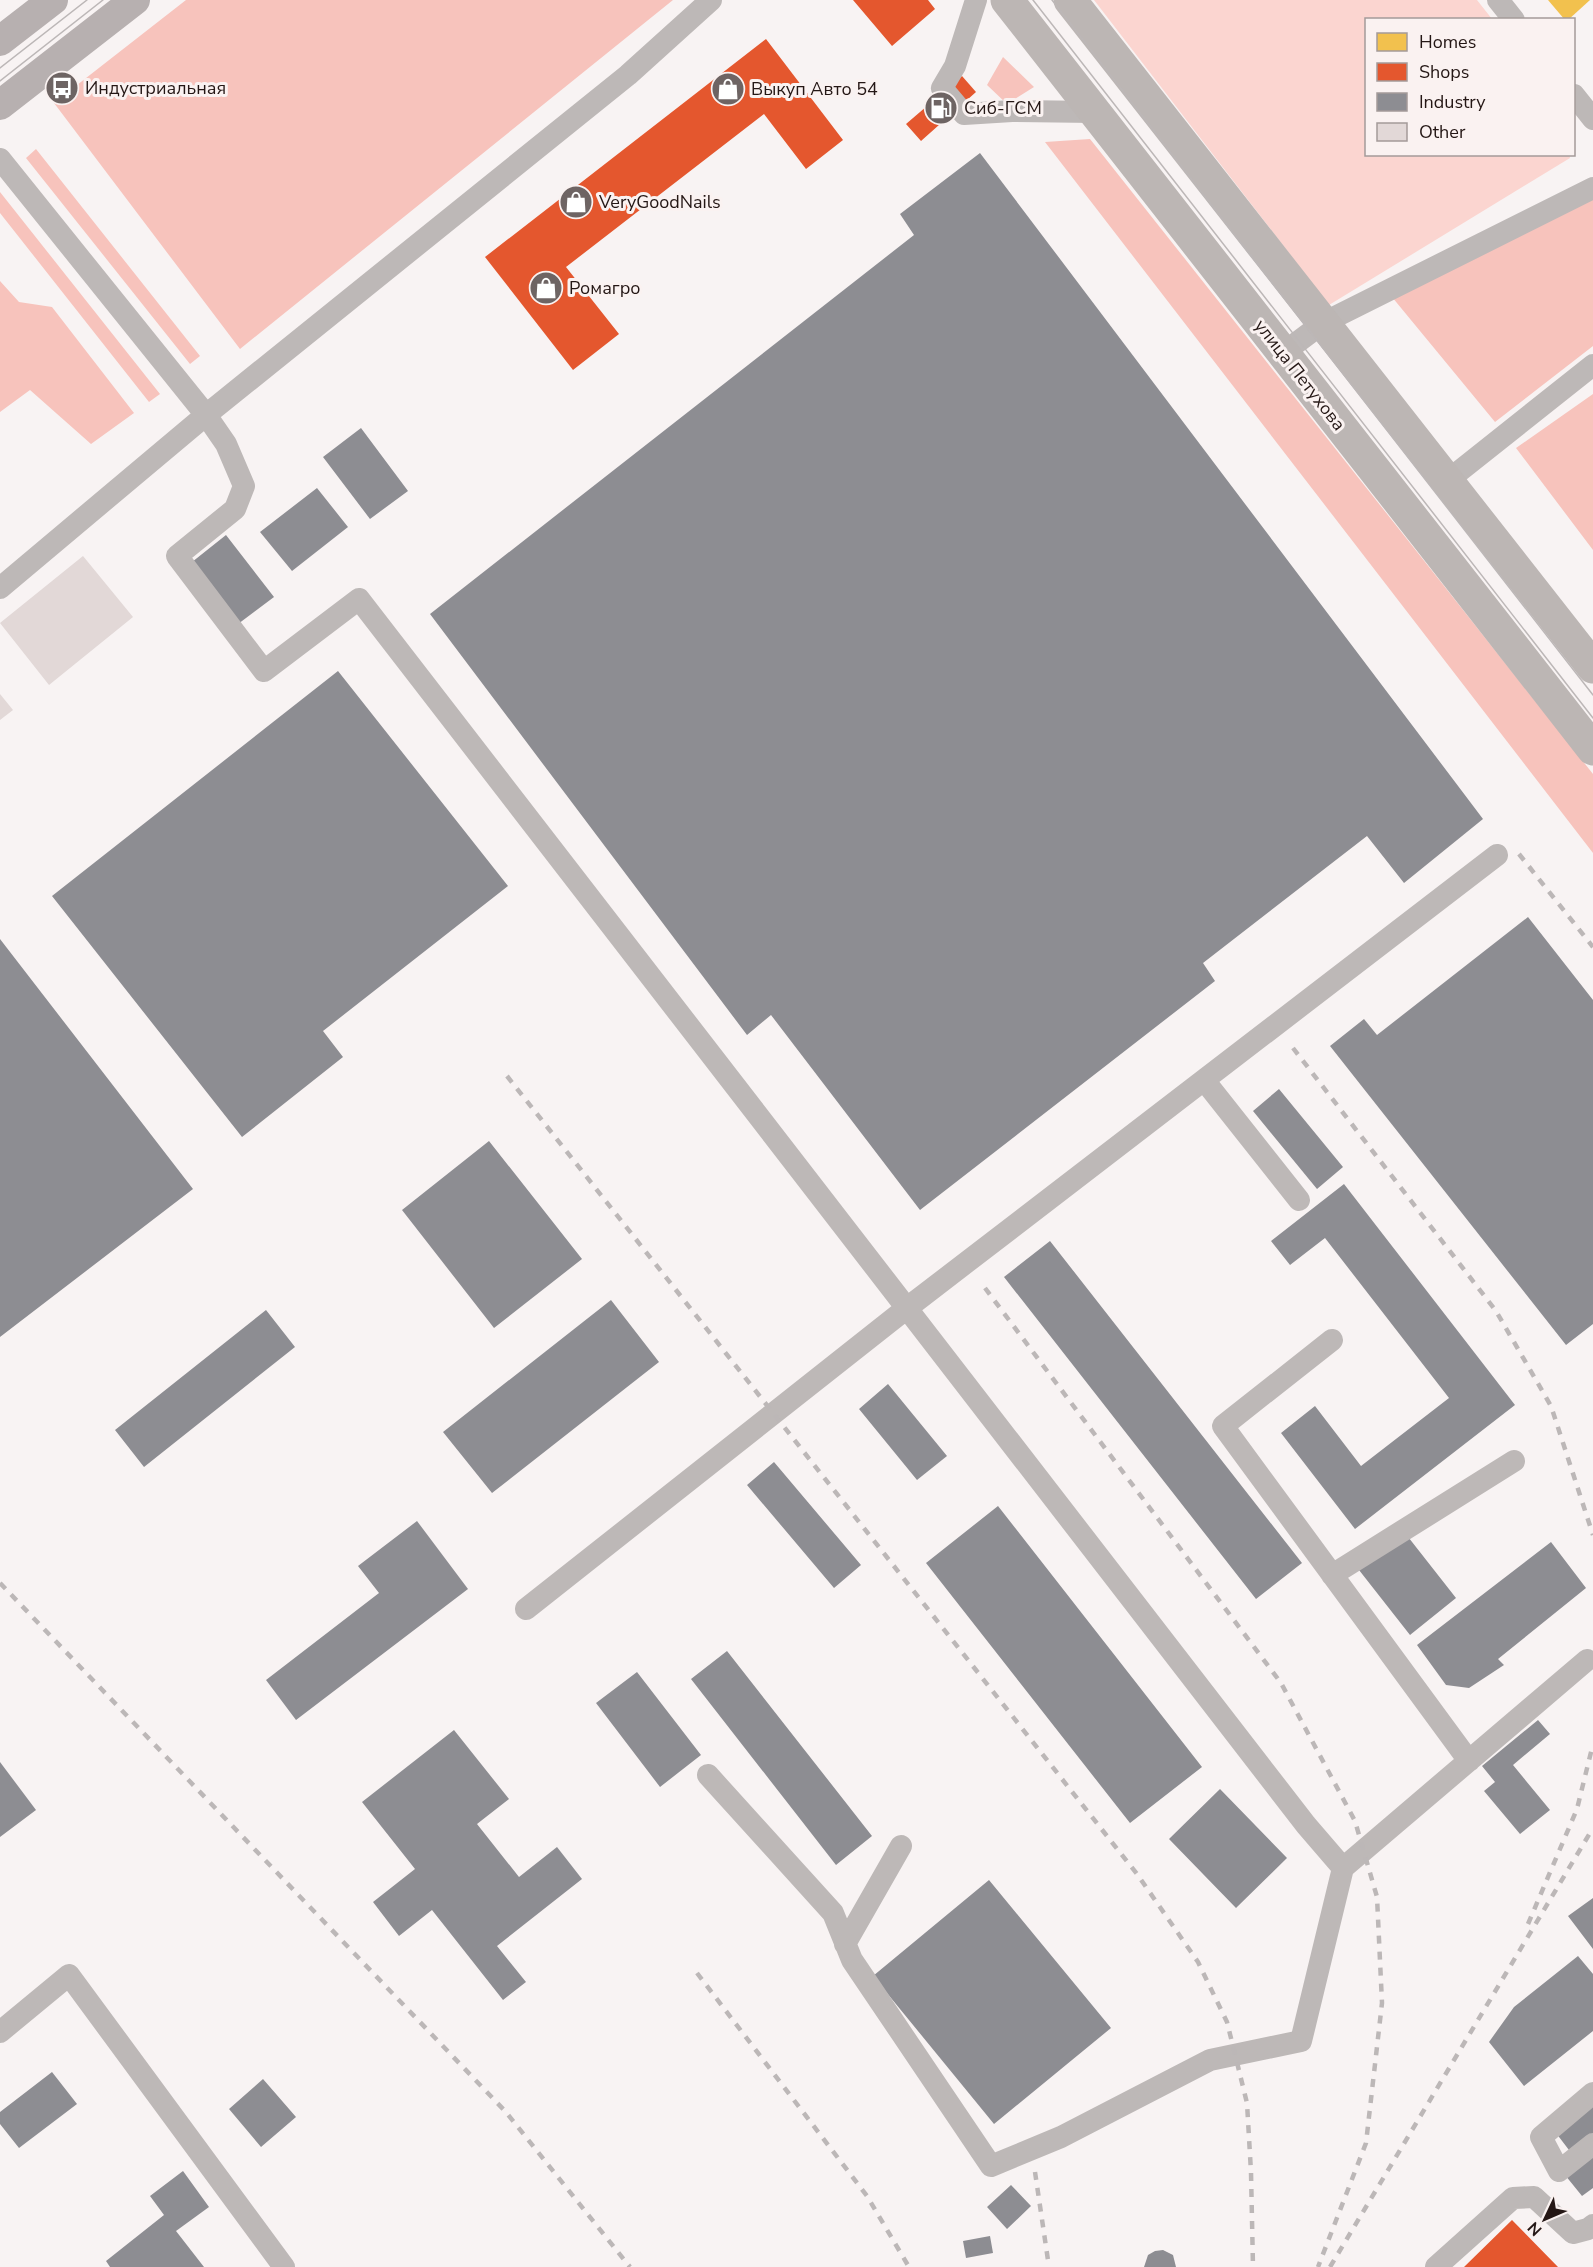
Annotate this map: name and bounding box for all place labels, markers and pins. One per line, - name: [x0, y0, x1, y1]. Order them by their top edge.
- bus stop icon: Индустриальная: [44, 70, 80, 106]
- shop icon: Выкуп Авто 54: [710, 71, 746, 107]
- place label: Индустриальная: [85, 76, 226, 100]
- place label: Выкуп Авто 54: [751, 77, 878, 101]
- fuel station icon: Сиб-ГСМ: [923, 90, 959, 126]
- place label: Сиб-ГСМ: [964, 96, 1042, 120]
- shop icon: VeryGoodNails: [558, 184, 594, 220]
- place label: VeryGoodNails: [598, 190, 721, 214]
- shop icon: Ромагро: [528, 270, 564, 306]
- place label: Ромагро: [569, 276, 641, 300]

